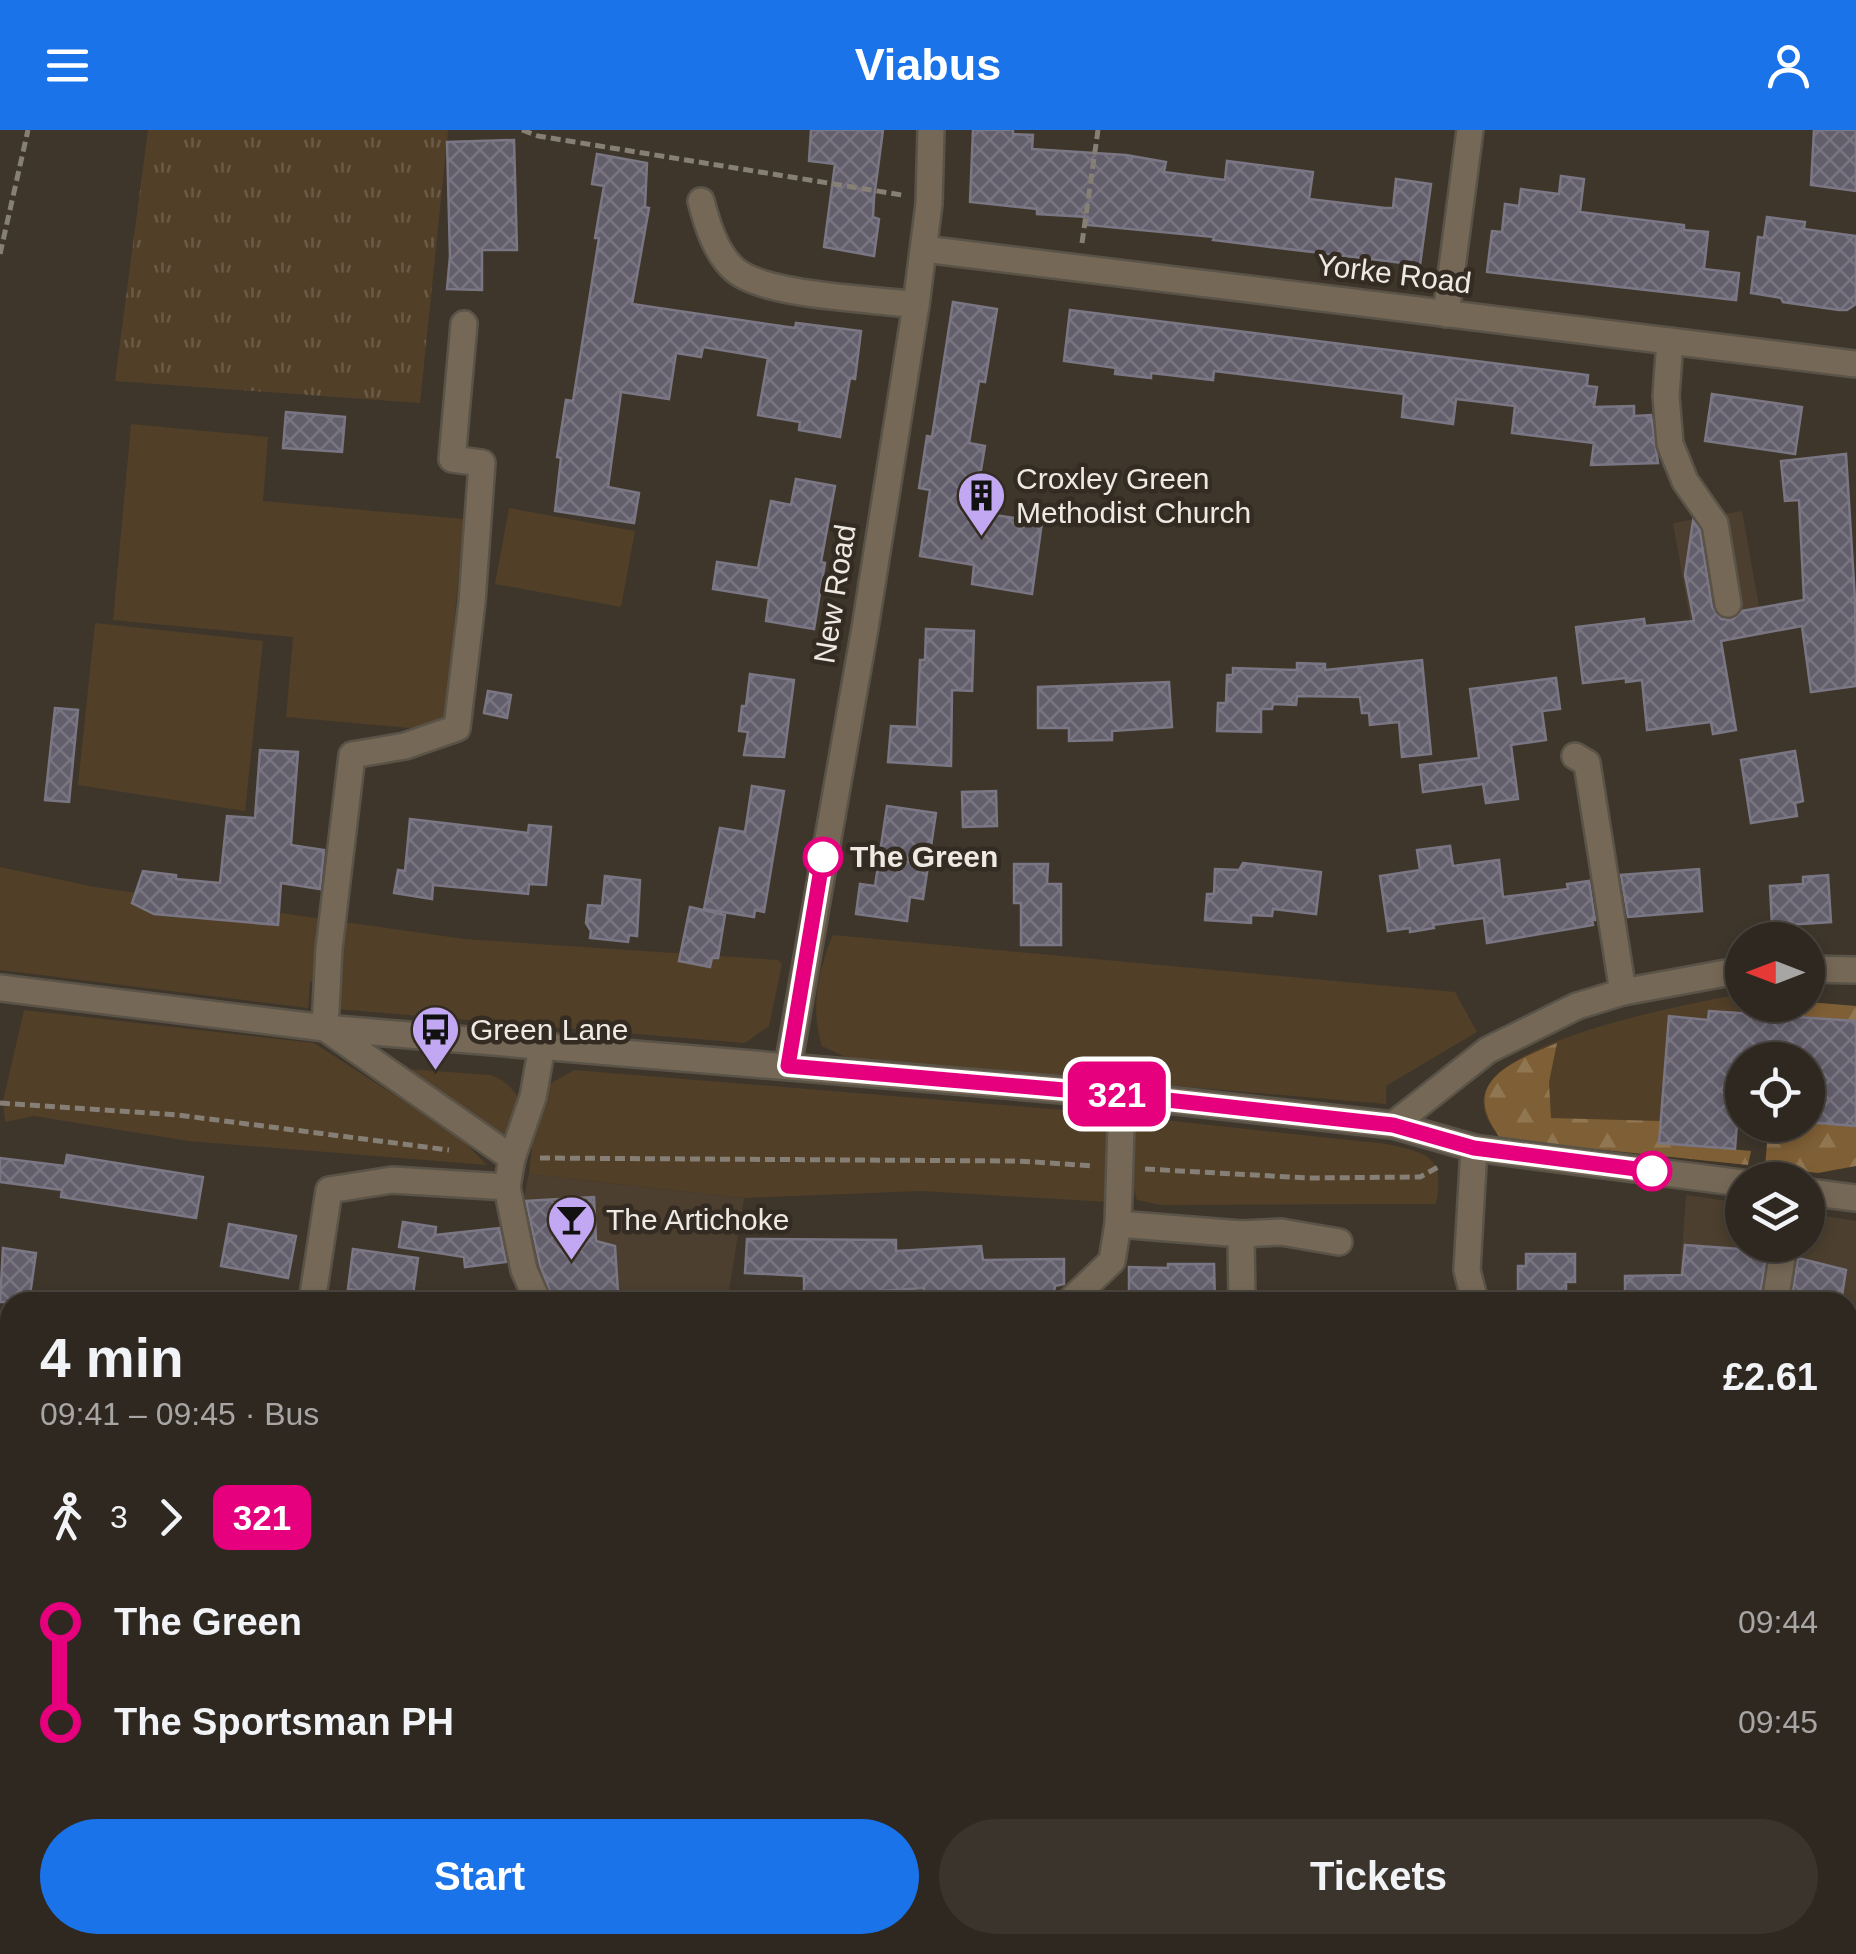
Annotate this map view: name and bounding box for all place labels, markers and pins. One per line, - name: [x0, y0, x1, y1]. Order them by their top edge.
- place label: Croxley Green Methodist Church: [1016, 462, 1251, 529]
- building icon: Croxley Green Methodist Church: [955, 470, 1007, 538]
- marker: The Green: [804, 838, 842, 876]
- place label: The Green: [850, 840, 998, 873]
- bus stop icon: Green Lane: [409, 1004, 461, 1072]
- place label: Green Lane: [470, 1013, 628, 1046]
- unlabelled marker: [1633, 1152, 1671, 1190]
- bar icon: The Artichoke: [545, 1194, 597, 1262]
- place label: The Artichoke: [606, 1203, 789, 1236]

